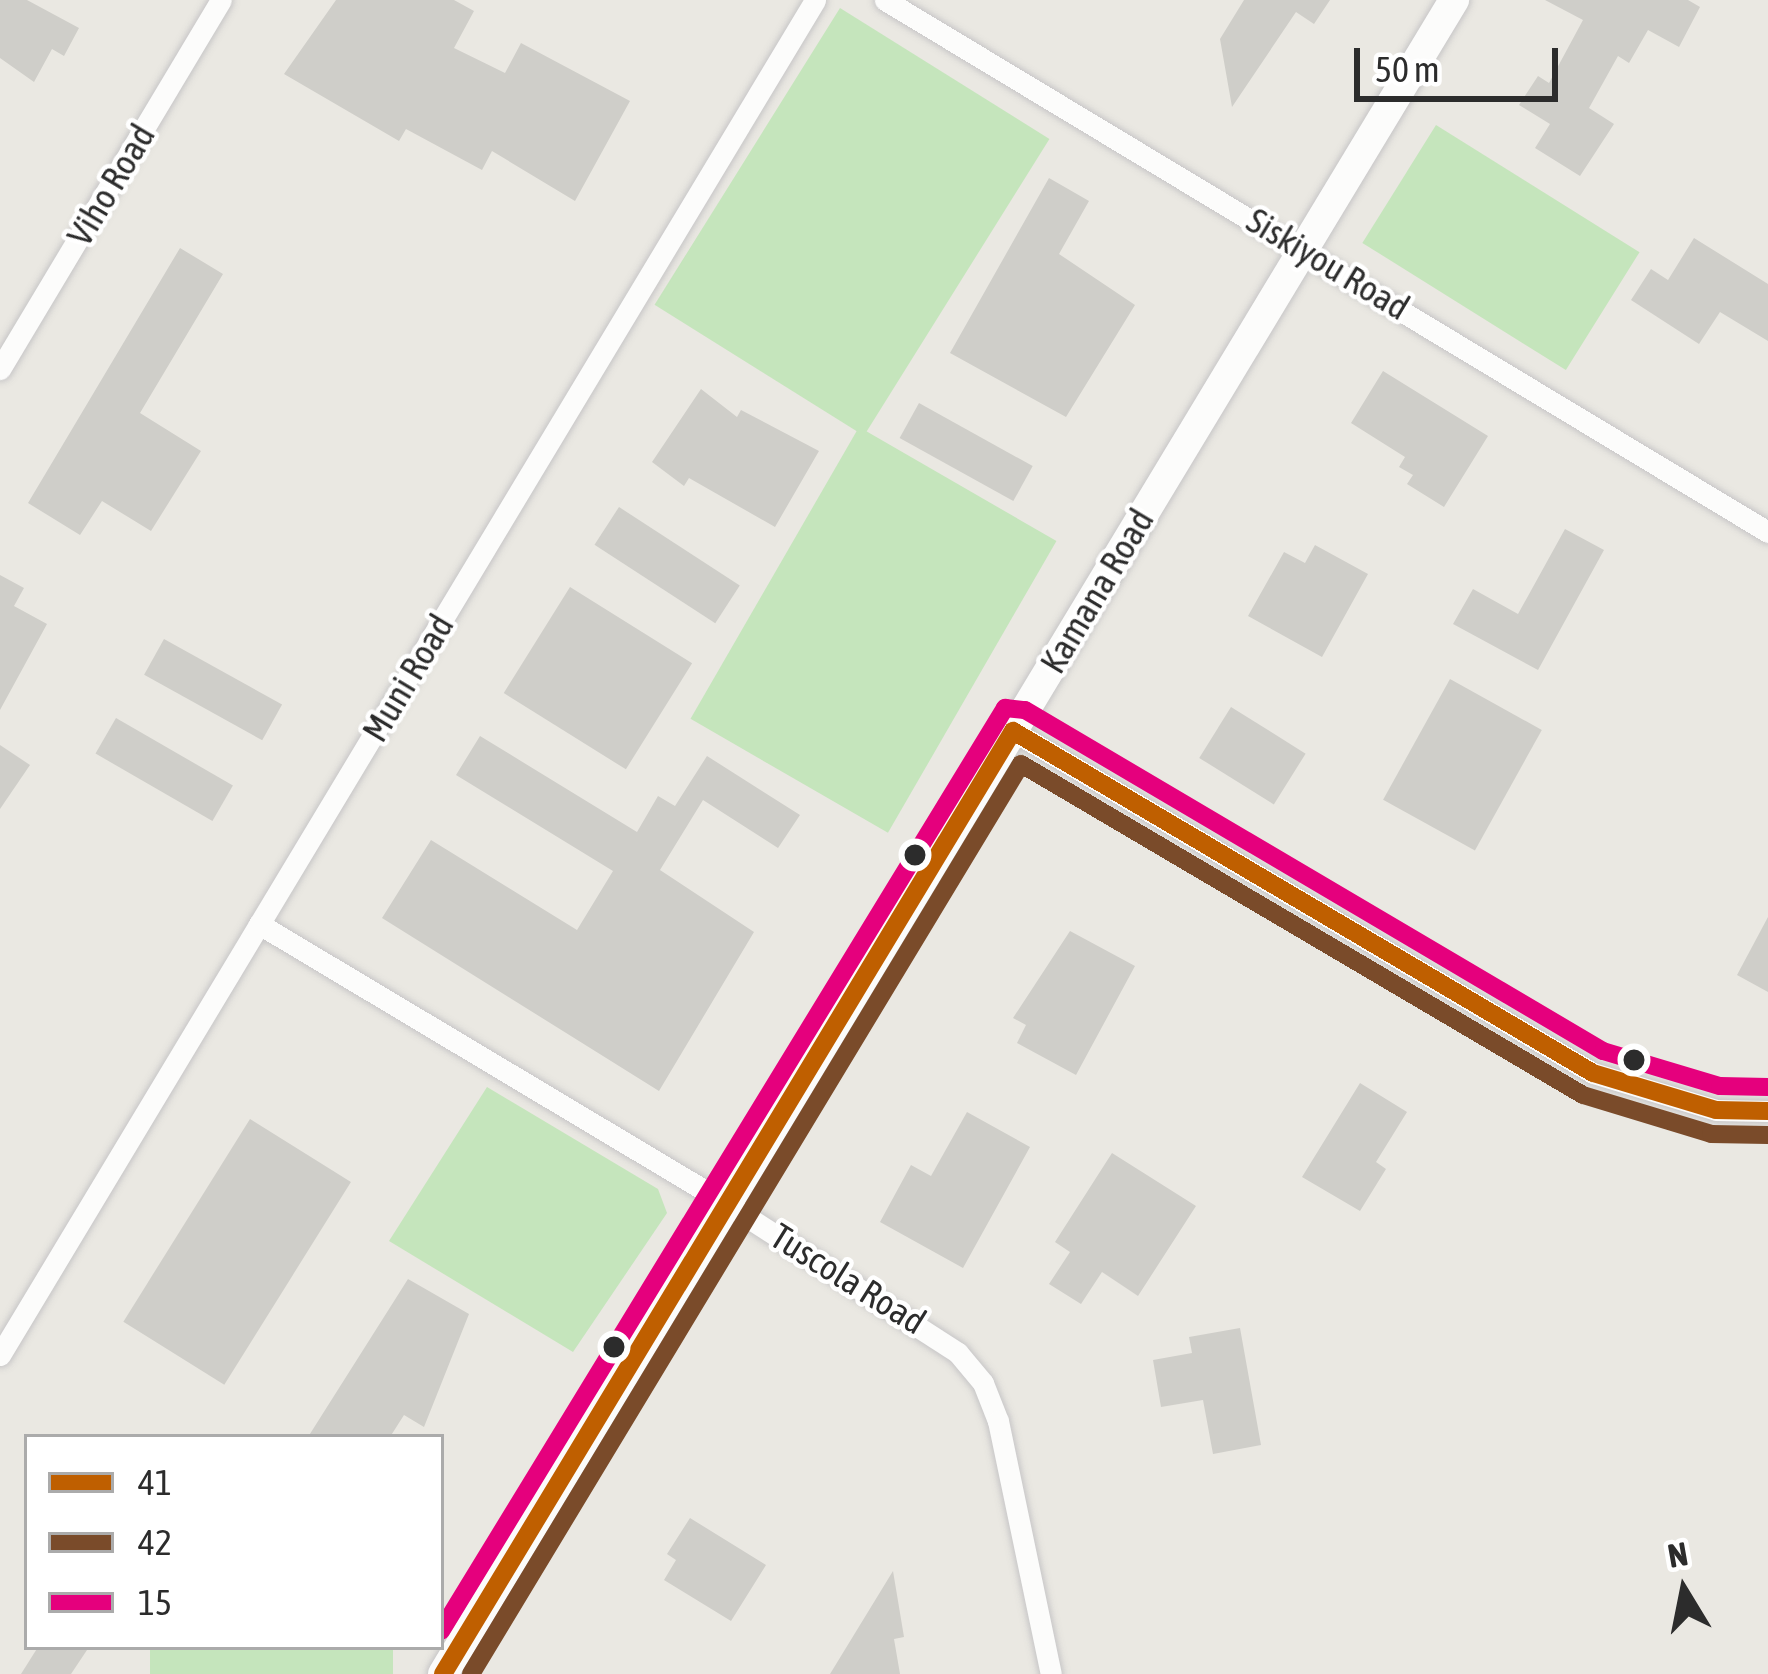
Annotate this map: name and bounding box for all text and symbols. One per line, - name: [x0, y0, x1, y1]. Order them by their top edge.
- scale bar: [1360, 24, 1564, 98]
- text: 50 m: [1375, 48, 1440, 90]
- street label: Viho Road: [58, 116, 164, 254]
- street label: Siskiyou Road: [1239, 199, 1417, 329]
- street label: Kamana Road: [1031, 501, 1163, 681]
- street label: Muni Road: [353, 606, 463, 750]
- unlabelled marker: [904, 844, 926, 866]
- unlabelled marker: [1623, 1049, 1645, 1071]
- street label: Tuscola Road: [763, 1215, 933, 1343]
- unlabelled marker: [603, 1336, 625, 1358]
- legend: [24, 1434, 444, 1650]
- text: 41: [138, 1461, 172, 1503]
- text: 42: [138, 1521, 172, 1563]
- north arrow: [1624, 1530, 1744, 1650]
- text: N: [1665, 1534, 1691, 1575]
- text: 15: [138, 1581, 172, 1623]

